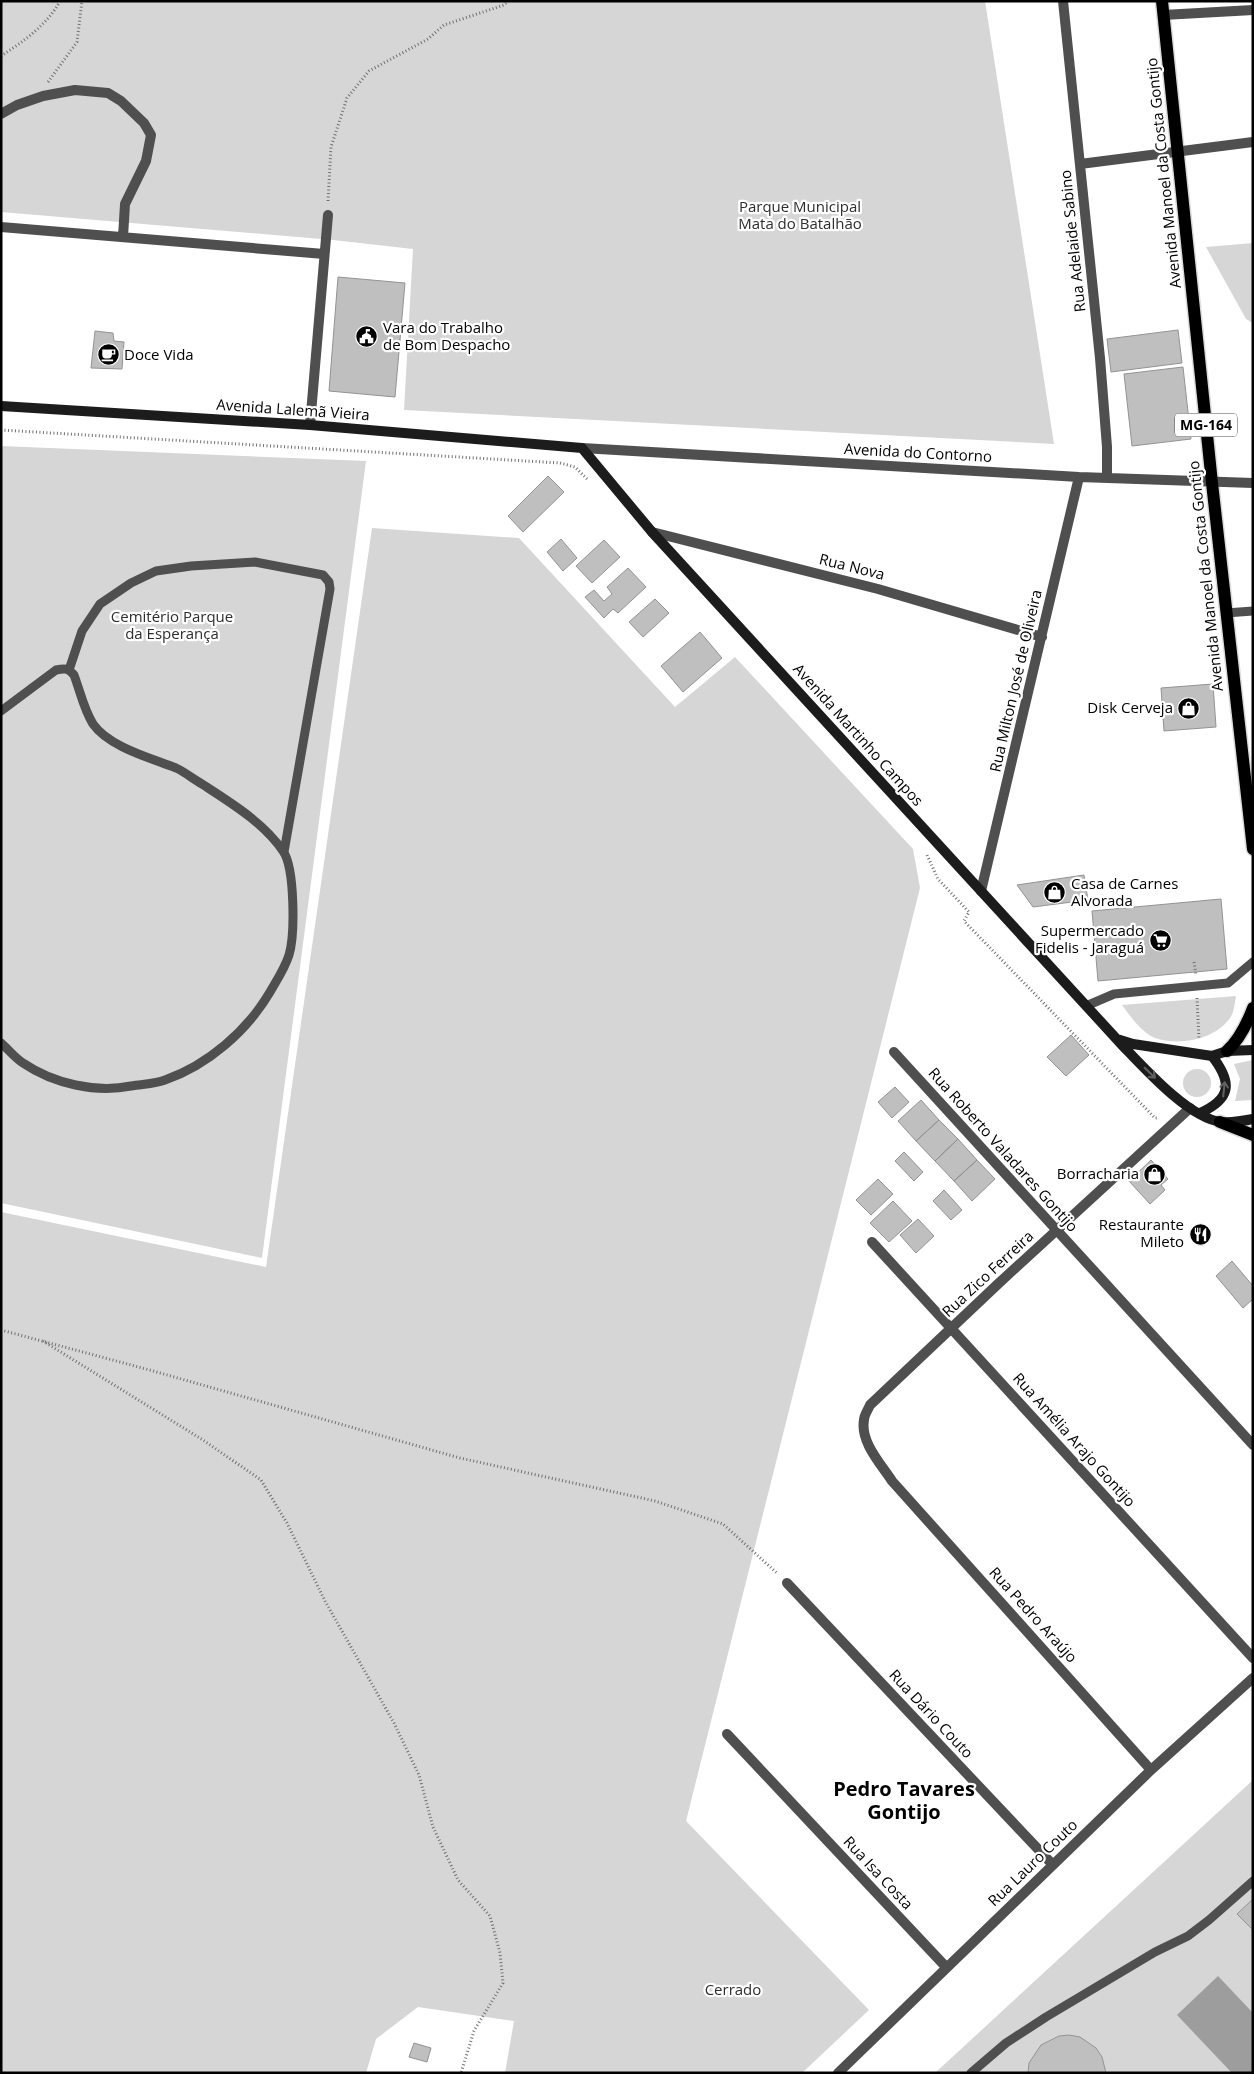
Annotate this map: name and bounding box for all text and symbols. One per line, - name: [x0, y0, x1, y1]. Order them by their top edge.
- street label: Avenida Manoel da Costa Gontijo: [1141, 57, 1185, 289]
- street label: Rua Adelaide Sabino: [1055, 169, 1089, 313]
- park label: Parque Municipal Mata do Batalhão: [738, 196, 862, 233]
- place label: Vara do Trabalho de Bom Despacho: [383, 317, 510, 354]
- public building icon: Vara do Trabalho de Bom Despacho: [355, 325, 379, 349]
- cafe icon: Doce Vida: [96, 343, 120, 367]
- place label: Doce Vida: [124, 344, 194, 364]
- street label: Avenida Lalemã Vieira: [216, 394, 370, 424]
- road number: MG-164: [1175, 414, 1237, 436]
- street label: Avenida do Contorno: [843, 438, 993, 466]
- street label: Avenida Manoel da Costa Gontijo: [1183, 460, 1227, 692]
- street label: Rua Nova: [817, 548, 887, 584]
- street label: Rua Milton José de Oliveira: [984, 588, 1046, 774]
- park label: Cemitério Parque da Esperança: [111, 606, 233, 643]
- street label: Avenida Martinho Campos: [789, 659, 928, 810]
- shop icon: Disk Cerveja: [1177, 696, 1201, 720]
- place label: Disk Cerveja: [1087, 697, 1173, 717]
- place label: Casa de Carnes Alvorada: [1071, 873, 1178, 910]
- shop icon: Casa de Carnes Alvorada: [1043, 881, 1067, 905]
- place label: Supermercado Fidelis - Jaraguá: [1035, 920, 1144, 957]
- supermarket icon: Supermercado Fidelis - Jaraguá: [1148, 928, 1172, 952]
- street label: Rua Roberto Valadares Gontijo: [925, 1063, 1083, 1236]
- one-way arrow: [1144, 1067, 1157, 1079]
- one-way arrow: [1219, 1082, 1229, 1098]
- shop icon: Borracharia: [1143, 1162, 1167, 1186]
- place label: Borracharia: [1057, 1163, 1139, 1183]
- place label: Restaurante Mileto: [1099, 1214, 1184, 1251]
- restaurant icon: Restaurante Mileto: [1188, 1222, 1212, 1246]
- street label: Rua Zico Ferreira: [937, 1226, 1037, 1321]
- street label: Rua Amélia Arajo Gontijo: [1009, 1368, 1140, 1511]
- street label: Rua Pedro Araújo: [985, 1562, 1082, 1666]
- street label: Rua Dário Couto: [885, 1665, 978, 1762]
- district label: Pedro Tavares Gontijo: [833, 1775, 975, 1825]
- street label: Rua Lauro Couto: [983, 1814, 1081, 1910]
- street label: Rua Isa Costa: [840, 1831, 918, 1913]
- park label: Cerrado: [705, 1979, 761, 1999]

